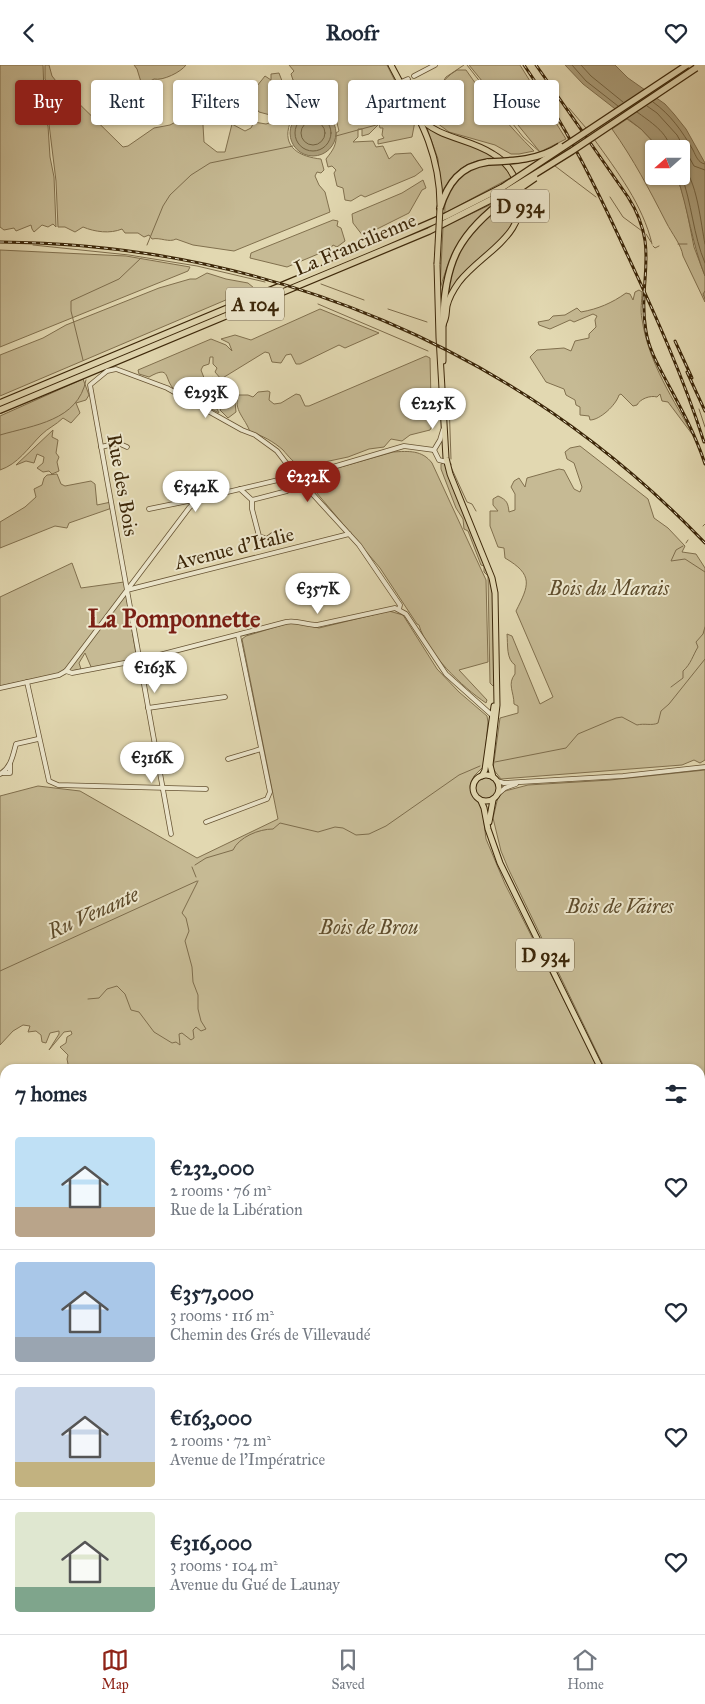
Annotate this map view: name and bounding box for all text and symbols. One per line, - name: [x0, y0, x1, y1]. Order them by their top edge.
- icon: back: [15, 19, 43, 47]
- text: Roofr: [326, 19, 379, 46]
- icon: heart: [662, 19, 690, 47]
- chip: Buy: [15, 80, 81, 125]
- chip: Rent: [91, 80, 163, 125]
- chip: Filters: [173, 80, 258, 125]
- chip: New: [268, 80, 338, 125]
- chip: Apartment: [348, 80, 464, 125]
- chip: House: [474, 80, 559, 125]
- north arrow: [645, 140, 690, 185]
- map controls: [645, 140, 690, 185]
- road number: D 934: [491, 189, 549, 223]
- street label: La Francilienne: [290, 208, 420, 280]
- road number: A 104: [226, 287, 284, 320]
- pin: €293K: [171, 377, 241, 419]
- text: €293K: [184, 383, 228, 402]
- pin: €225K: [398, 387, 468, 430]
- text: €225K: [411, 394, 455, 413]
- street label: Rue des Bois: [102, 432, 144, 538]
- pin: €232K: [273, 461, 343, 503]
- text: €232K: [286, 467, 330, 486]
- pin: €542K: [161, 471, 231, 513]
- text: €542K: [174, 477, 218, 496]
- street label: Avenue d'Italie: [171, 522, 296, 575]
- pin: €357K: [283, 573, 353, 615]
- park label: Bois du Marais: [548, 576, 670, 600]
- text: €357K: [296, 579, 340, 598]
- district label: La Pomponnette: [88, 603, 261, 634]
- pin: €163K: [120, 651, 190, 694]
- text: €163K: [134, 658, 176, 677]
- pin: €316K: [117, 741, 187, 784]
- text: €316K: [131, 748, 173, 767]
- water label: Ru Venante: [42, 881, 144, 945]
- park label: Bois de Vaires: [565, 894, 675, 918]
- park label: Bois de Brou: [318, 915, 419, 939]
- road number: D 934: [516, 939, 574, 971]
- icon: filters: [662, 1080, 690, 1108]
- text: 7 homes: [15, 1081, 87, 1107]
- text: €232,000: [170, 1155, 254, 1181]
- icon: home: [55, 1157, 115, 1217]
- icon: heart: [662, 1173, 690, 1201]
- text: 2 rooms · 76 m²: [170, 1181, 271, 1200]
- text: Rue de la Libération: [170, 1200, 303, 1219]
- text: €357,000: [170, 1280, 254, 1306]
- icon: home: [55, 1282, 115, 1342]
- icon: heart: [662, 1298, 690, 1326]
- text: 3 rooms · 116 m²: [170, 1306, 274, 1325]
- text: Chemin des Grés de Villevaudé: [170, 1325, 370, 1344]
- text: €163,000: [170, 1405, 252, 1431]
- icon: home: [55, 1407, 115, 1467]
- icon: heart: [662, 1423, 690, 1451]
- text: 2 rooms · 72 m²: [170, 1431, 271, 1450]
- text: Avenue de l'Impératrice: [170, 1450, 325, 1469]
- text: €316,000: [170, 1530, 252, 1556]
- icon: home: [55, 1532, 115, 1592]
- icon: heart: [662, 1548, 690, 1576]
- text: 3 rooms · 104 m²: [170, 1556, 278, 1575]
- text: Avenue du Gué de Launay: [170, 1575, 340, 1594]
- tab: Map: [101, 1646, 129, 1693]
- tab: Saved: [332, 1646, 365, 1693]
- tab: Home: [567, 1646, 604, 1693]

